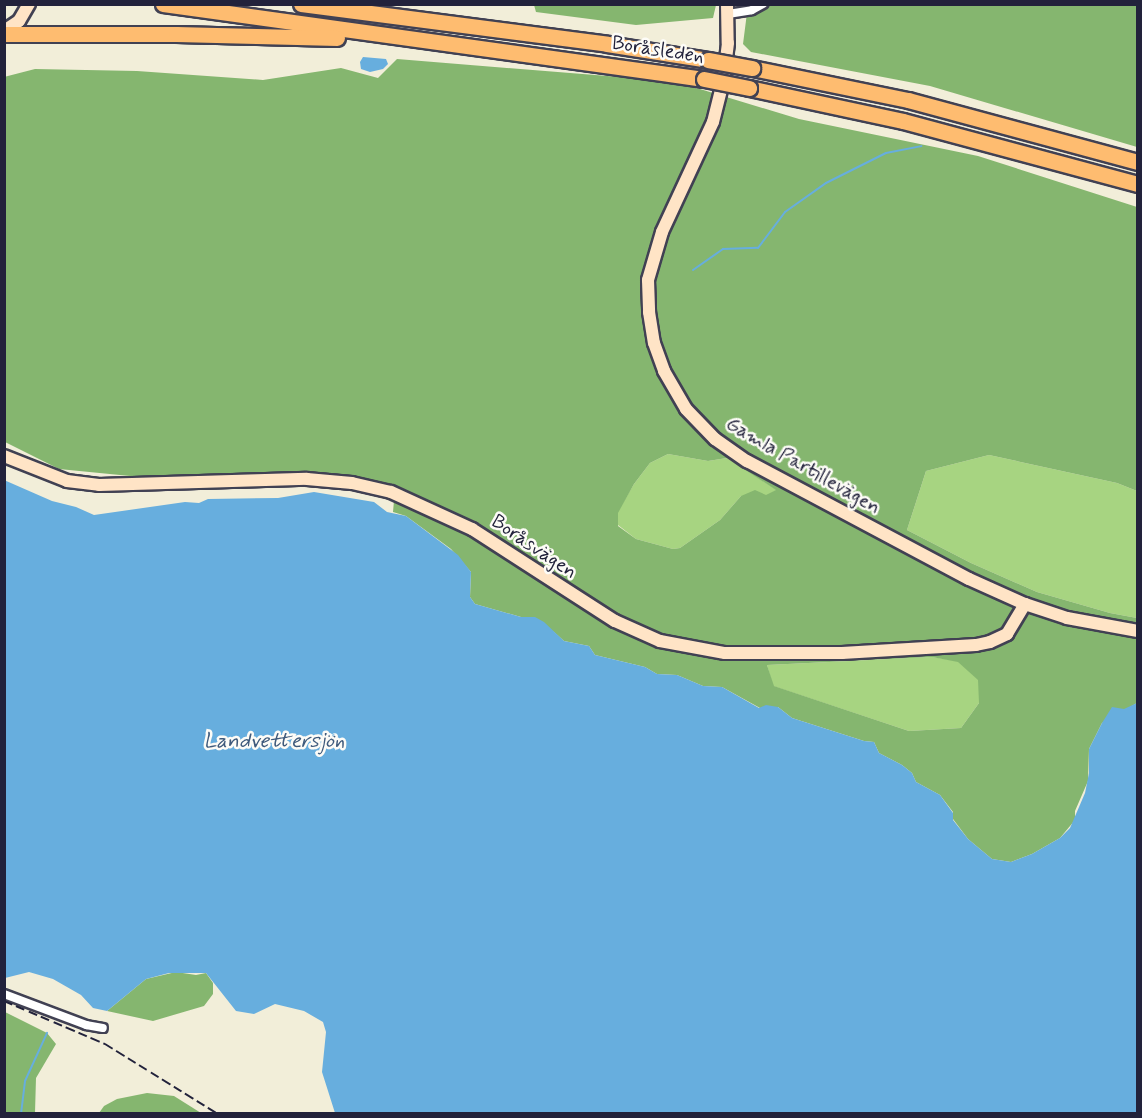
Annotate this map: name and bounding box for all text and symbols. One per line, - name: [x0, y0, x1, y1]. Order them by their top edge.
- street label: Boråsleden: [610, 31, 706, 69]
- street label: Gamla Partillevägen: [723, 413, 883, 519]
- street label: Boråsvägen: [487, 510, 581, 584]
- water label: Landvettersjön: [203, 728, 345, 754]

